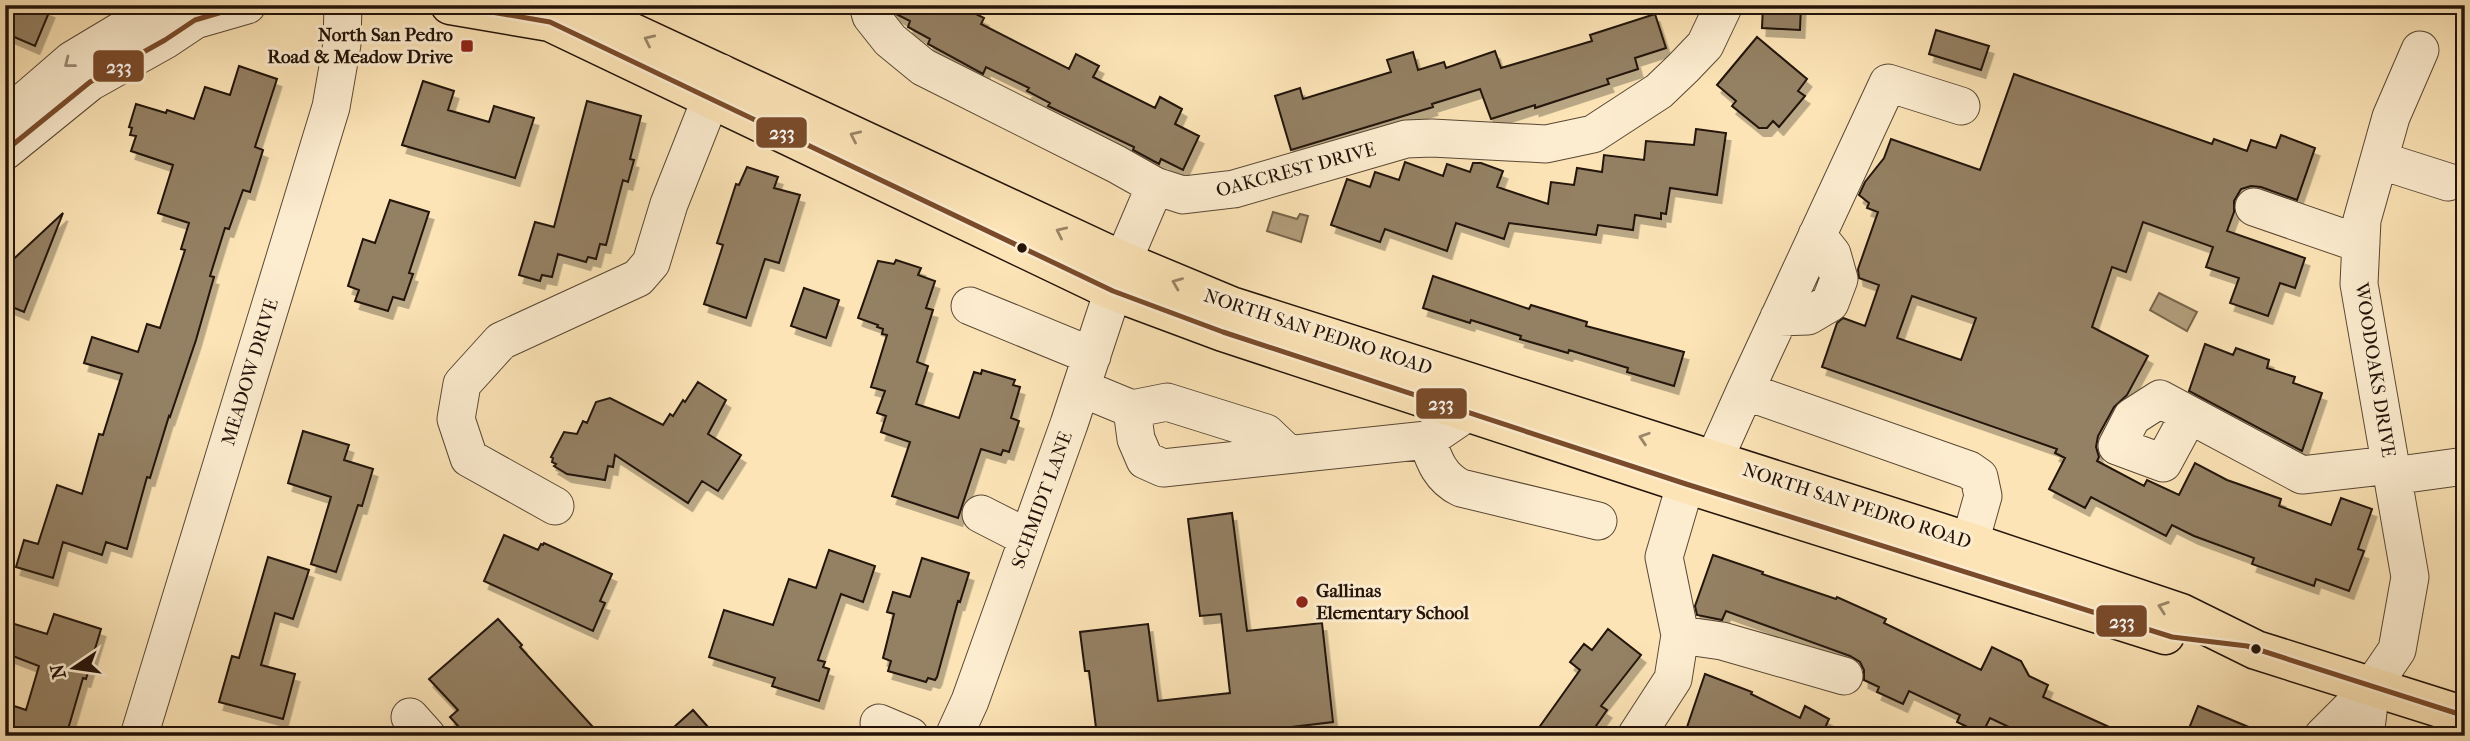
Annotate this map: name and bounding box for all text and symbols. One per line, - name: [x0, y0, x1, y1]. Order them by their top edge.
- place label: North San Pedro Road & Meadow Drive: [267, 24, 454, 68]
- one-way arrow: [644, 34, 656, 48]
- marker: North San Pedro Road & Meadow Drive: [459, 38, 475, 54]
- line badge: 233: [92, 49, 145, 83]
- one-way arrow: [64, 55, 77, 68]
- text: 233: [106, 56, 132, 78]
- line badge: 233: [755, 116, 808, 149]
- text: 233: [769, 122, 795, 144]
- one-way arrow: [850, 130, 862, 144]
- street label: OAKCREST DRIVE: [1214, 138, 1379, 202]
- one-way arrow: [1056, 226, 1068, 240]
- unlabelled marker: [1015, 241, 1029, 255]
- one-way arrow: [1172, 278, 1184, 292]
- street label: WOODOAKS DRIVE: [2350, 280, 2400, 459]
- street label: NORTH SAN PEDRO ROAD: [1201, 285, 1435, 379]
- street label: MEADOW DRIVE: [217, 295, 283, 448]
- line badge: 233: [1415, 387, 1468, 420]
- text: 233: [1428, 393, 1454, 415]
- street label: SCHMIDT LANE: [1007, 428, 1077, 571]
- one-way arrow: [1638, 432, 1650, 446]
- street label: NORTH SAN PEDRO ROAD: [1740, 459, 1974, 553]
- place label: Gallinas Elementary School: [1316, 580, 1470, 624]
- marker: Gallinas Elementary School: [1294, 594, 1310, 610]
- one-way arrow: [2157, 601, 2170, 615]
- line badge: 233: [2095, 604, 2148, 638]
- text: 233: [2109, 611, 2135, 633]
- north arrow: [38, 632, 108, 702]
- unlabelled marker: [2249, 642, 2263, 656]
- text: N: [46, 662, 71, 681]

